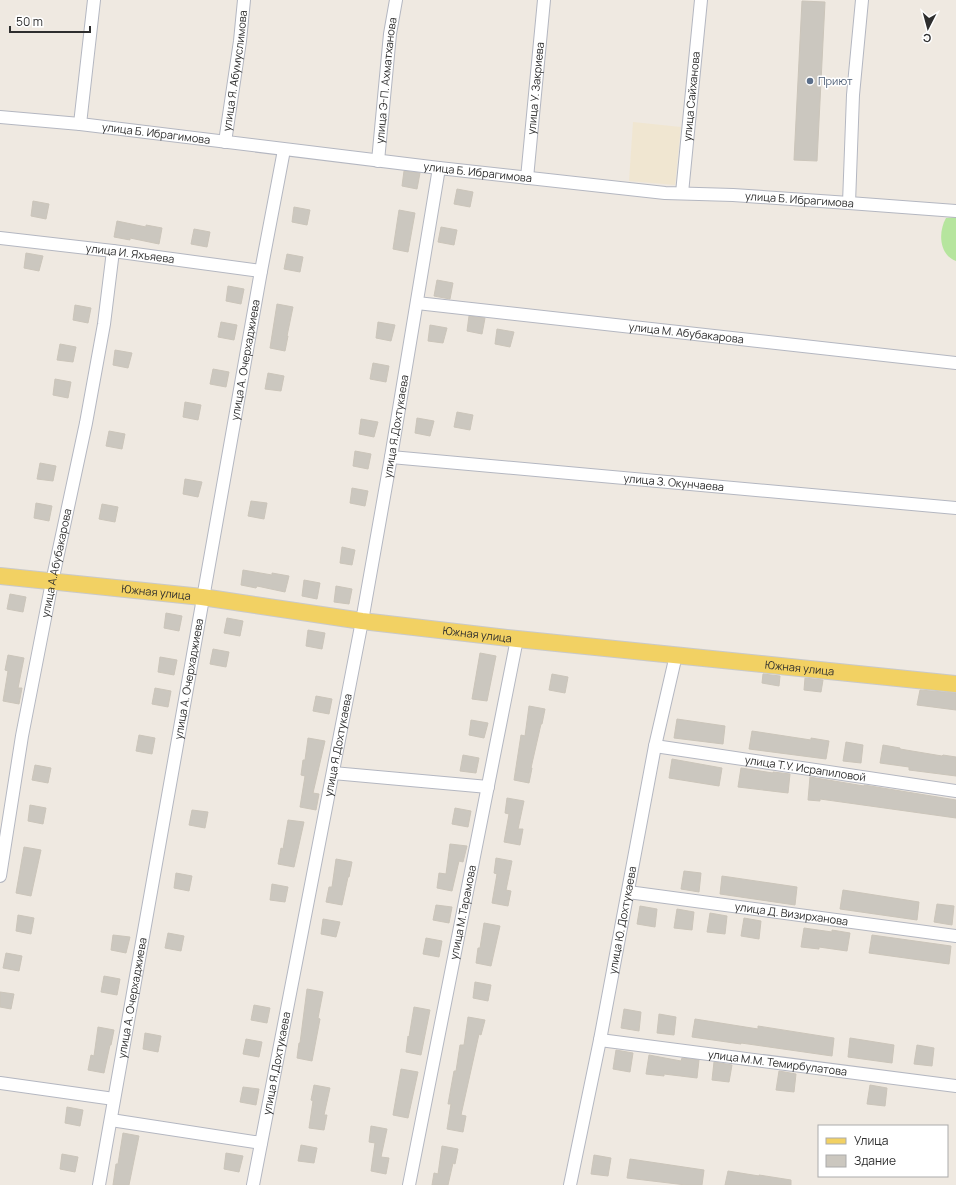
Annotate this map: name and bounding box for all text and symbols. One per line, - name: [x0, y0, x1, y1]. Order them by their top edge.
- scale bar: [10, 8, 90, 34]
- north arrow: [908, 8, 948, 48]
- street label: улица Я. Абумуслимова: [219, 9, 250, 132]
- text: 50 m: [16, 13, 43, 30]
- street label: улица Э-П. Ахматханова: [372, 16, 400, 144]
- text: С: [922, 31, 932, 46]
- street label: улица У. Закриева: [523, 41, 547, 135]
- street label: улица Сайханова: [679, 51, 703, 142]
- place label: Приют: [818, 73, 853, 88]
- marker: Приют: [805, 76, 815, 86]
- street label: улица Б. Ибрагимова: [101, 119, 211, 147]
- street label: улица Б. Ибрагимова: [423, 158, 533, 185]
- street label: улица Б. Ибрагимова: [745, 188, 854, 210]
- street label: улица И. Яхъяева: [85, 240, 175, 266]
- street label: улица А. Очерхаджиева: [227, 298, 263, 421]
- street label: улица М. Абубакарова: [628, 319, 745, 346]
- street label: улица Я.Дохтукаева: [379, 373, 412, 479]
- street label: улица З. Окунчаева: [623, 470, 725, 494]
- street label: улица А.Абубакарова: [37, 507, 75, 619]
- street label: Южная улица: [121, 581, 192, 603]
- street label: улица А. Очерхаджиева: [170, 617, 206, 741]
- street label: Южная улица: [442, 622, 513, 645]
- street label: Южная улица: [764, 656, 835, 678]
- street label: улица Я.Дохтукаева: [320, 692, 355, 798]
- street label: улица Т.У. Исрапиловой: [744, 752, 867, 784]
- street label: улица М.Тарамова: [446, 864, 479, 961]
- street label: улица Ю. Дохтукаева: [604, 865, 639, 975]
- street label: улица Д. Визирханова: [734, 898, 849, 928]
- street label: улица А. Очерхаджиева: [114, 936, 150, 1060]
- street label: улица Я.Дохтукаева: [259, 1010, 293, 1116]
- street label: улица М.М. Темирбулатова: [707, 1046, 848, 1079]
- legend: [818, 1125, 948, 1177]
- text: Улица: [854, 1132, 888, 1149]
- text: Здание: [854, 1152, 896, 1169]

